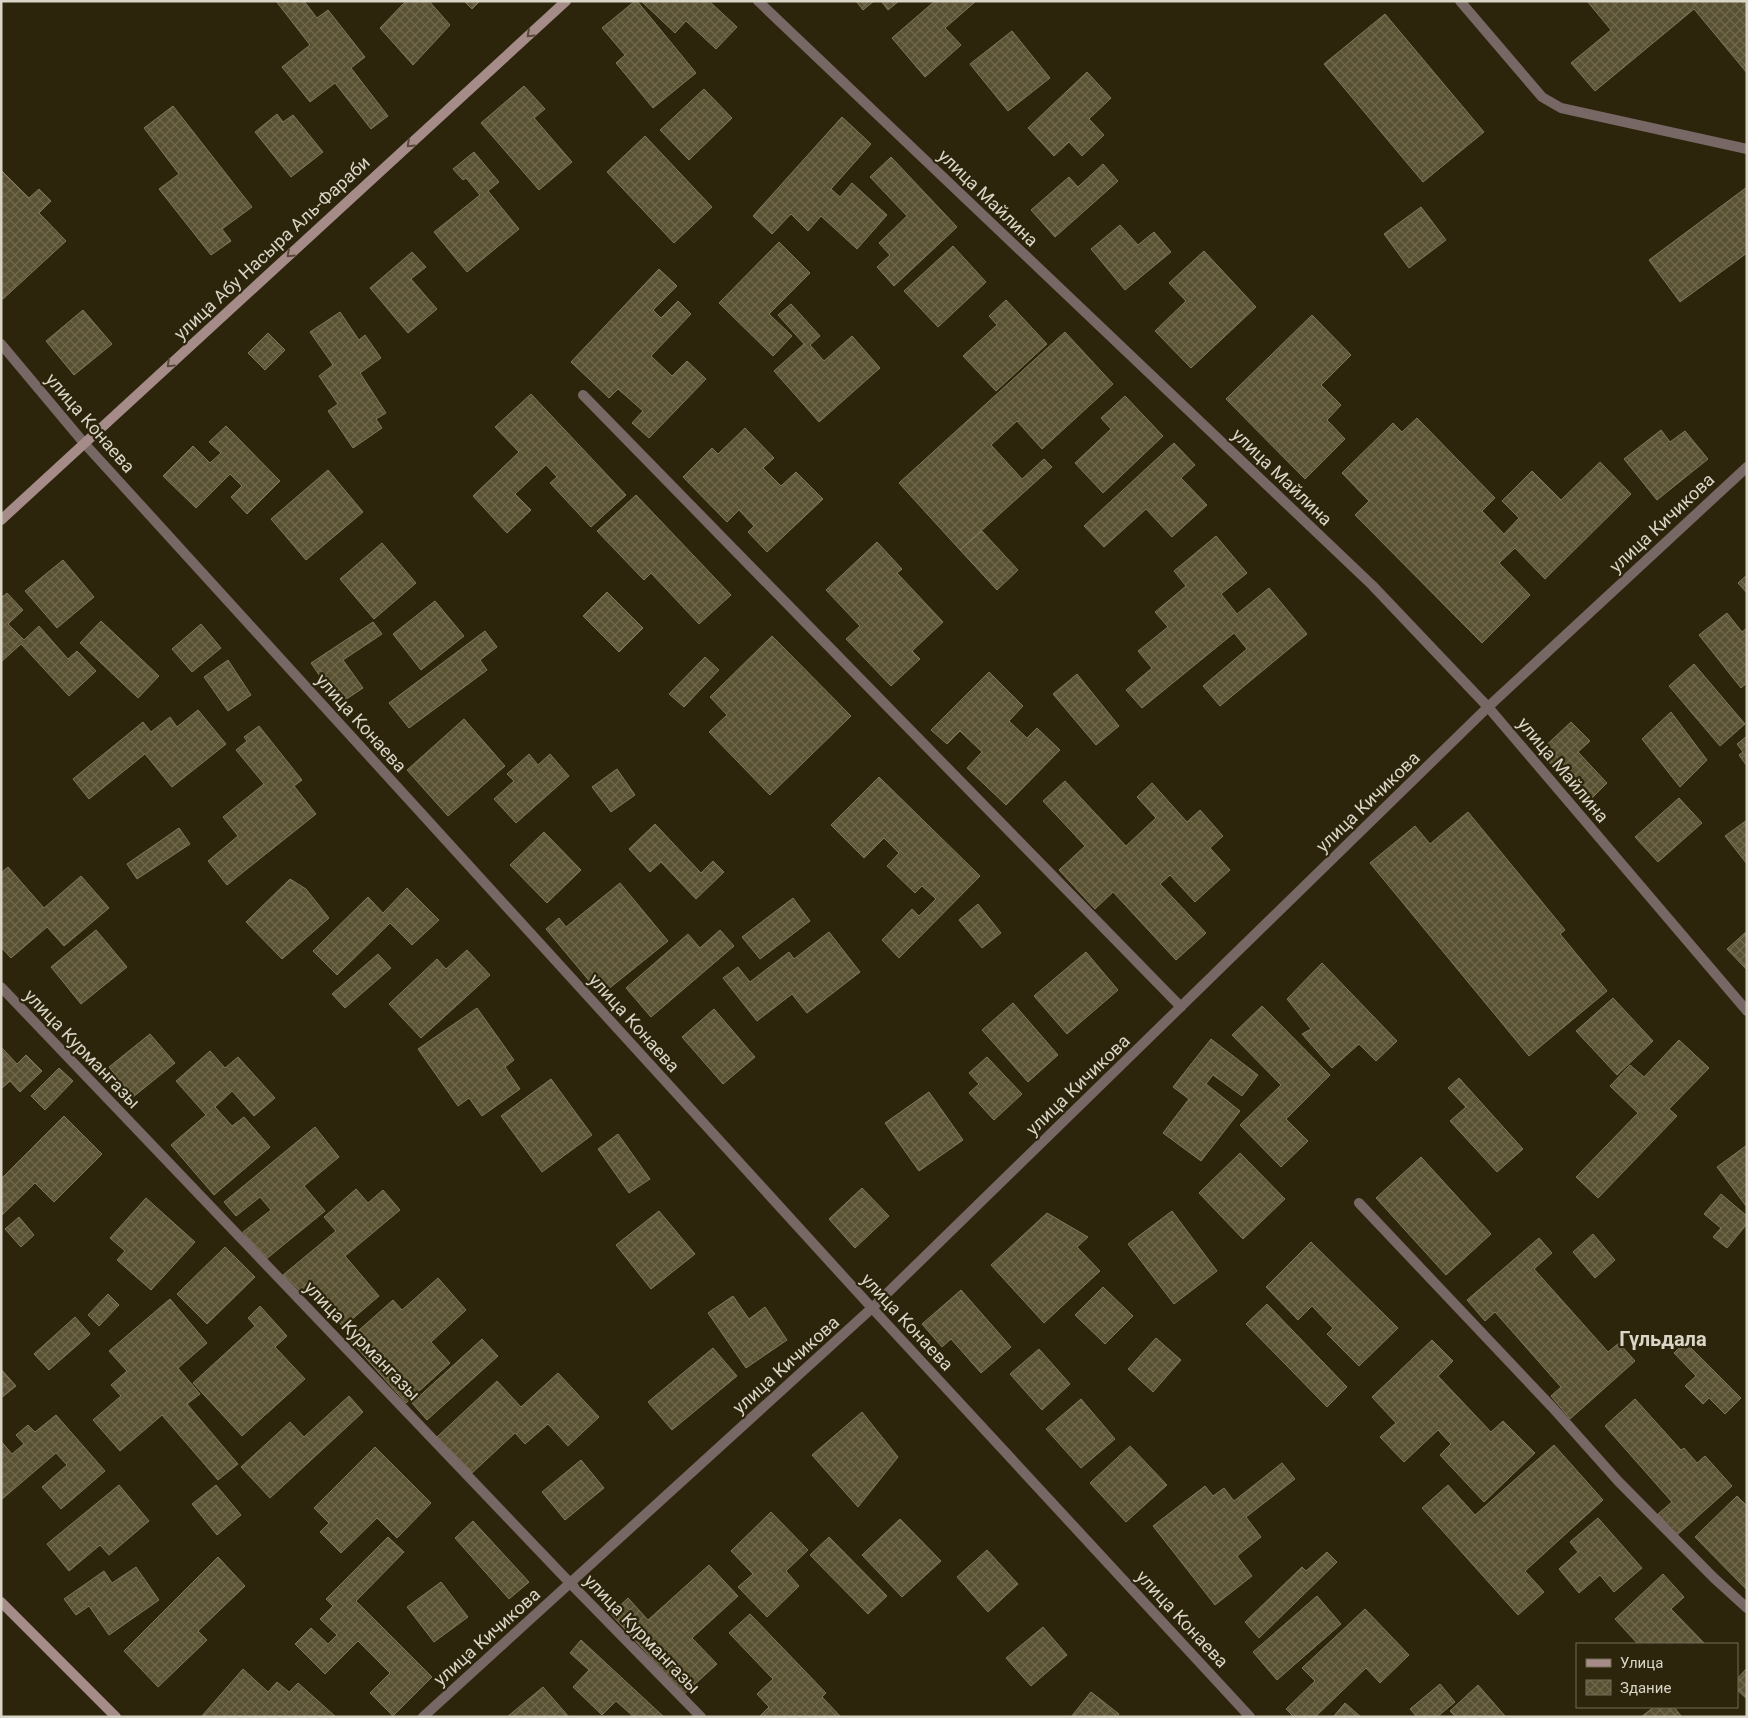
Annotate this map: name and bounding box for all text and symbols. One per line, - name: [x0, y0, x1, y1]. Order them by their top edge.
- one-way arrow: [526, 28, 535, 37]
- one-way arrow: [406, 138, 415, 147]
- street label: улица Майлина: [934, 145, 1043, 251]
- street label: улица Абу Насыра Аль-Фараби: [169, 151, 374, 344]
- one-way arrow: [287, 248, 296, 257]
- one-way arrow: [167, 358, 176, 367]
- street label: улица Конаева: [41, 369, 139, 477]
- street label: улица Майлина: [1228, 424, 1337, 530]
- street label: улица Кичикова: [1605, 469, 1718, 577]
- street label: улица Конаева: [312, 669, 411, 776]
- street label: улица Майлина: [1513, 713, 1613, 827]
- street label: улица Кичикова: [1312, 747, 1424, 856]
- street label: улица Конаева: [585, 969, 684, 1076]
- street label: улица Курмангазы: [20, 985, 145, 1113]
- street label: улица Кичикова: [1022, 1030, 1134, 1139]
- street label: улица Конаева: [857, 1269, 958, 1375]
- street label: улица Курмангазы: [300, 1277, 425, 1405]
- street label: улица Кичикова: [728, 1311, 843, 1418]
- district label: Гүльдала: [1619, 1327, 1707, 1351]
- street label: улица Конаева: [1132, 1566, 1233, 1672]
- street label: улица Курмангазы: [580, 1570, 705, 1698]
- street label: улица Кичикова: [429, 1583, 544, 1690]
- legend: [1576, 1643, 1738, 1708]
- text: Улица: [1620, 1654, 1663, 1672]
- text: Здание: [1620, 1679, 1671, 1697]

